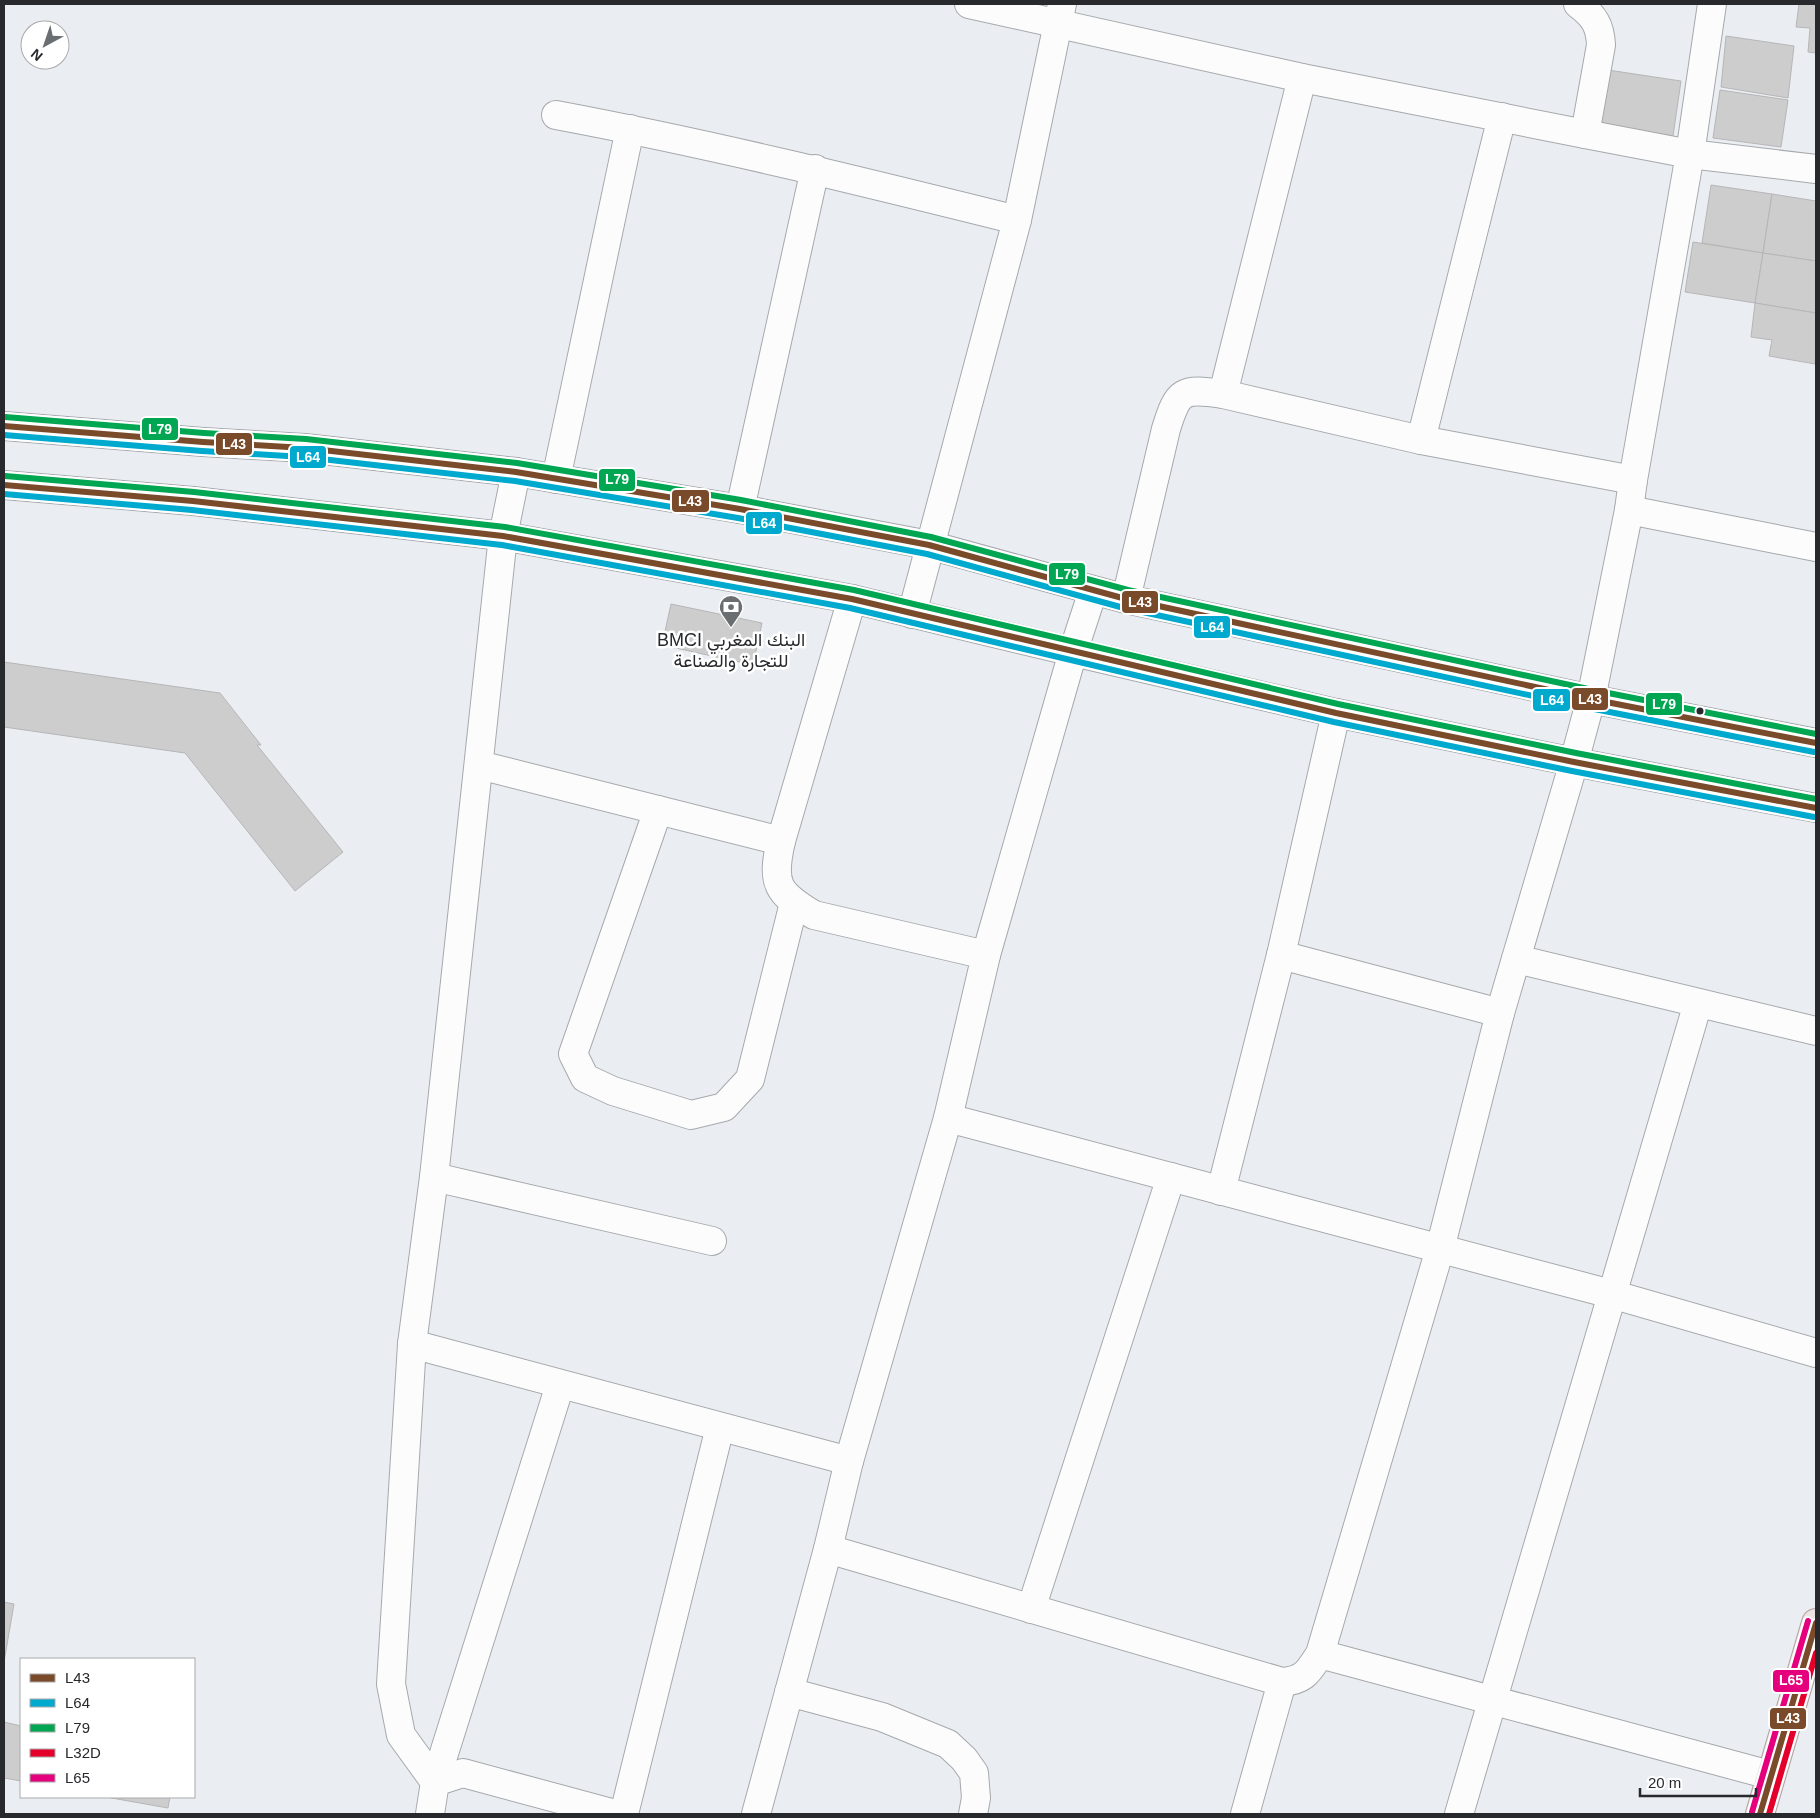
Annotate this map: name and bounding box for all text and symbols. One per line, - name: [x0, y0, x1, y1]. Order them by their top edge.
- north arrow: [20, 20, 70, 70]
- text: N: [28, 46, 46, 64]
- line badge: L79: [141, 417, 179, 441]
- text: L79: [148, 421, 172, 437]
- line badge: L43: [215, 432, 253, 456]
- text: L43: [222, 436, 246, 452]
- line badge: L64: [289, 445, 327, 469]
- text: L64: [296, 449, 320, 465]
- line badge: L79: [598, 468, 636, 492]
- text: L79: [605, 471, 629, 487]
- line badge: L43: [671, 489, 710, 513]
- text: L43: [678, 493, 702, 509]
- line badge: L64: [745, 511, 783, 535]
- text: L64: [752, 515, 776, 531]
- line badge: L79: [1048, 562, 1086, 586]
- text: L79: [1055, 566, 1079, 582]
- line badge: L43: [1121, 590, 1159, 614]
- bank icon: BMCI البنك المغربي للتجارة والصناعة: [718, 594, 744, 628]
- text: L43: [1128, 594, 1152, 610]
- line badge: L64: [1193, 615, 1231, 639]
- text: L64: [1200, 619, 1224, 635]
- place label: BMCI البنك المغربي للتجارة والصناعة: [657, 630, 805, 672]
- line badge: L43: [1571, 687, 1609, 711]
- line badge: L64: [1532, 688, 1571, 712]
- text: L43: [1578, 691, 1602, 707]
- text: L64: [1540, 692, 1564, 708]
- line badge: L79: [1645, 692, 1683, 716]
- text: L79: [1652, 696, 1676, 712]
- unlabelled marker: [1695, 706, 1705, 716]
- legend: [20, 1658, 195, 1798]
- text: L43: [65, 1669, 90, 1686]
- line badge: L65: [1772, 1669, 1810, 1693]
- text: L65: [1779, 1672, 1803, 1688]
- text: L64: [65, 1694, 90, 1711]
- line badge: L43: [1769, 1707, 1807, 1730]
- text: L43: [1776, 1710, 1800, 1726]
- text: L79: [65, 1719, 90, 1736]
- text: L32D: [65, 1744, 101, 1761]
- scale bar: [1640, 1766, 1756, 1798]
- text: L65: [65, 1769, 90, 1786]
- text: 20 m: [1648, 1774, 1681, 1791]

